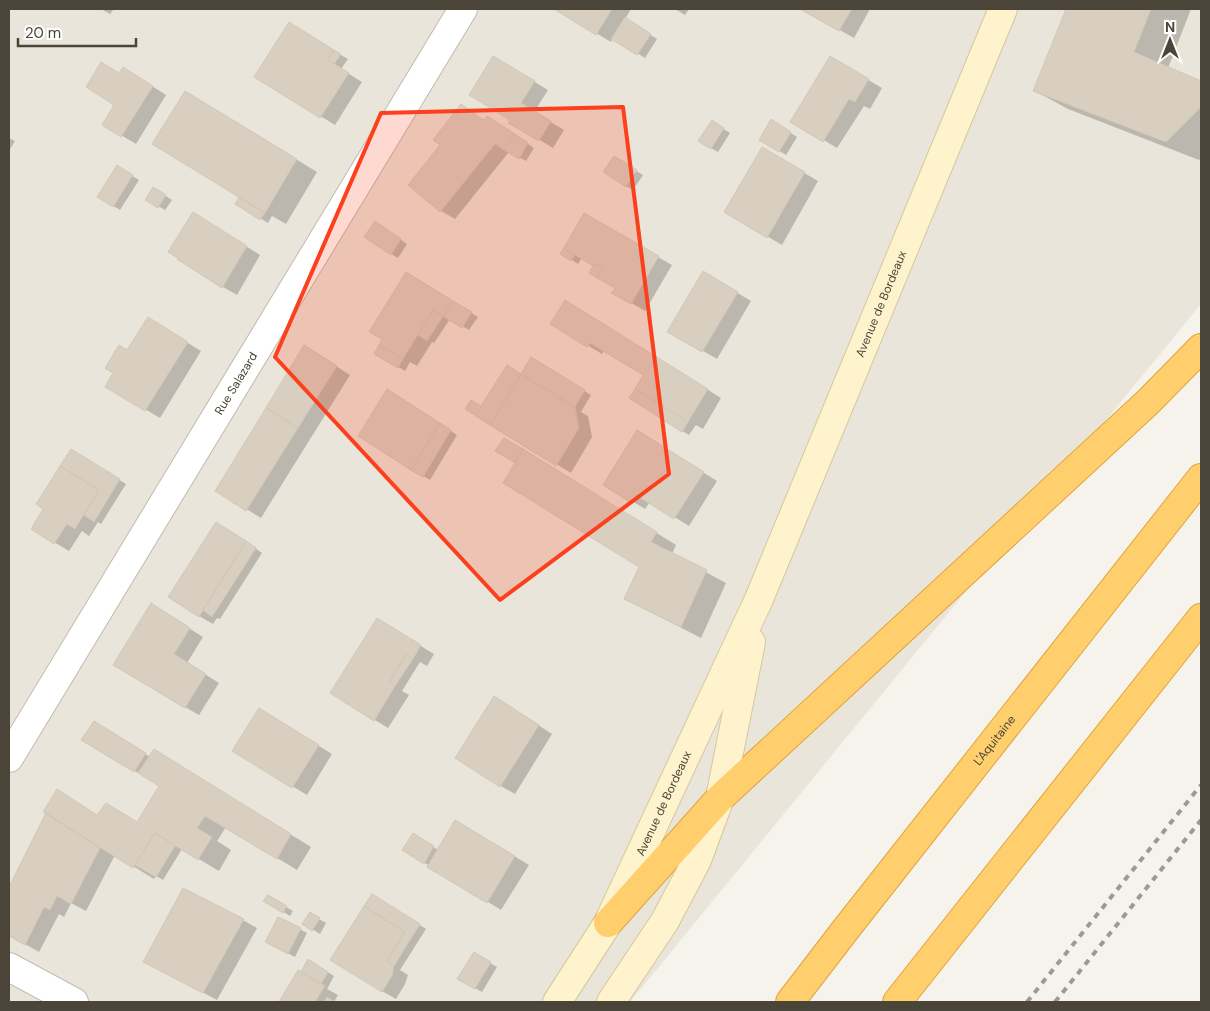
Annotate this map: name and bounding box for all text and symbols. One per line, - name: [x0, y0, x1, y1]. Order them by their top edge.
- scale bar: [18, 15, 135, 47]
- north arrow: [1145, 15, 1195, 65]
- text: N: [1165, 18, 1175, 36]
- text: 20 m: [25, 23, 61, 43]
- street label: Avenue de Bordeaux: [852, 248, 910, 359]
- street label: Rue Salazard: [211, 349, 261, 418]
- street label: L'Aquitaine: [970, 712, 1019, 769]
- street label: Avenue de Bordeaux: [632, 748, 695, 858]

